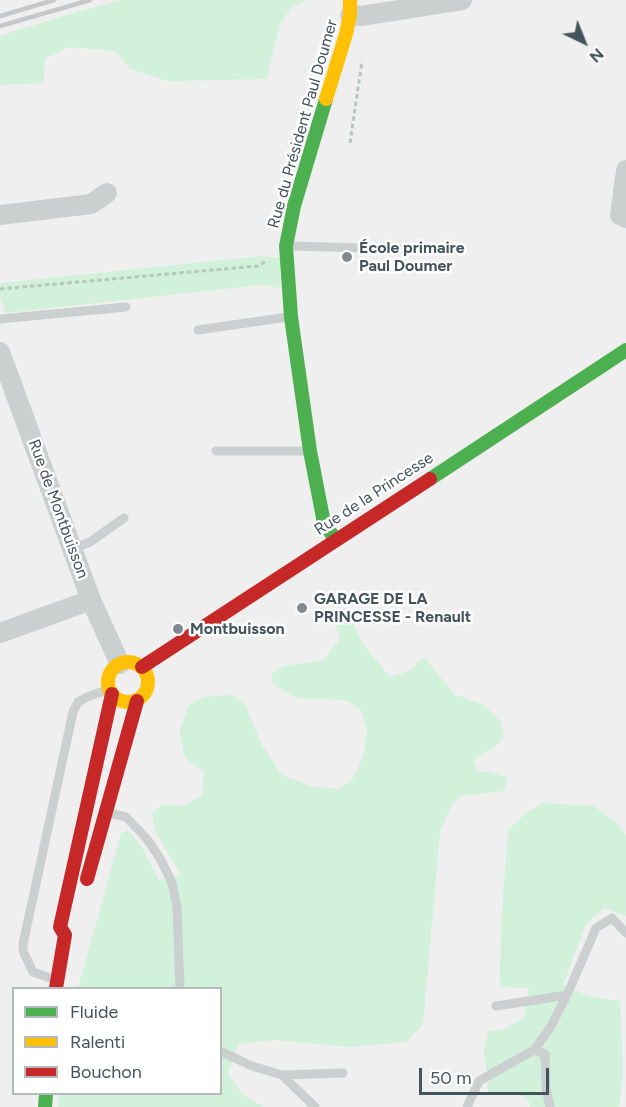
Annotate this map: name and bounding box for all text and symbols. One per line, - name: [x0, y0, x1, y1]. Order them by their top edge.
- north arrow: [554, 12, 614, 72]
- street label: Rue du Président Paul Doumer: [264, 17, 342, 231]
- text: N: [586, 44, 608, 67]
- place label: École primaire Paul Doumer: [359, 238, 465, 276]
- marker: École primaire Paul Doumer: [340, 250, 354, 264]
- street label: Rue de Montbuisson: [24, 437, 92, 581]
- street label: Rue de la Princesse: [311, 448, 437, 540]
- place label: GARAGE DE LA PRINCESSE - Renault: [314, 589, 471, 627]
- marker: GARAGE DE LA PRINCESSE - Renault: [295, 601, 309, 615]
- place label: Montbuisson: [190, 619, 285, 639]
- marker: Montbuisson: [171, 622, 185, 636]
- legend: [12, 987, 222, 1095]
- text: Fluide: [70, 1001, 118, 1023]
- text: Ralenti: [70, 1031, 125, 1053]
- scale bar: [422, 1056, 552, 1094]
- text: Bouchon: [70, 1061, 142, 1083]
- text: 50 m: [430, 1067, 472, 1089]

